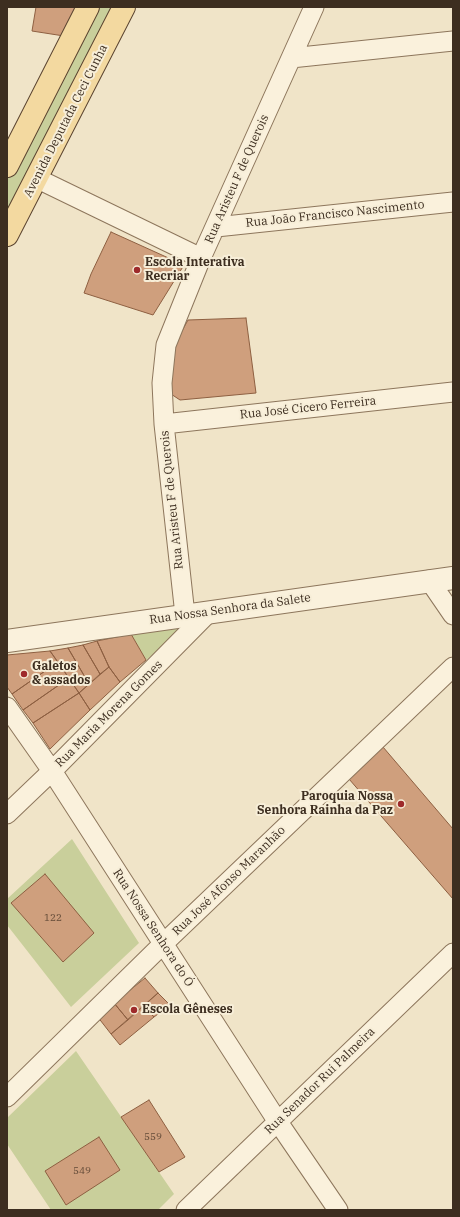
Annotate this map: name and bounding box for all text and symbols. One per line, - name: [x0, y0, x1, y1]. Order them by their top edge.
- street label: Avenida Deputada Ceci Cunha: [21, 42, 111, 200]
- street label: Rua Aristeu F de Querois: [202, 112, 272, 246]
- street label: Rua João Francisco Nascimento: [245, 197, 425, 231]
- place label: Escola Interativa Recriar: [145, 256, 244, 284]
- marker: Escola Interativa Recriar: [132, 265, 142, 275]
- street label: Rua José Cicero Ferreira: [239, 394, 377, 422]
- street label: Rua Aristeu F de Querois: [158, 430, 186, 570]
- street label: Rua Nossa Senhora da Salete: [148, 591, 312, 627]
- street label: Rua Maria Morena Gomes: [53, 658, 165, 770]
- place label: Galetos & assados: [32, 660, 90, 688]
- marker: Galetos & assados: [19, 669, 29, 679]
- place label: Paroquia Nossa Senhora Rainha da Paz: [257, 790, 393, 818]
- marker: Paroquia Nossa Senhora Rainha da Paz: [396, 799, 406, 809]
- street label: Rua José Afonso Maranhão: [170, 823, 288, 939]
- street label: Rua Nossa Senhora do Ó: [110, 867, 196, 989]
- house number: 122: [44, 912, 62, 924]
- place label: Escola Gêneses: [142, 1003, 233, 1017]
- marker: Escola Gêneses: [129, 1005, 139, 1015]
- street label: Rua Senador Rui Palmeira: [262, 1025, 378, 1137]
- house number: 559: [144, 1131, 162, 1143]
- house number: 549: [73, 1165, 91, 1177]

